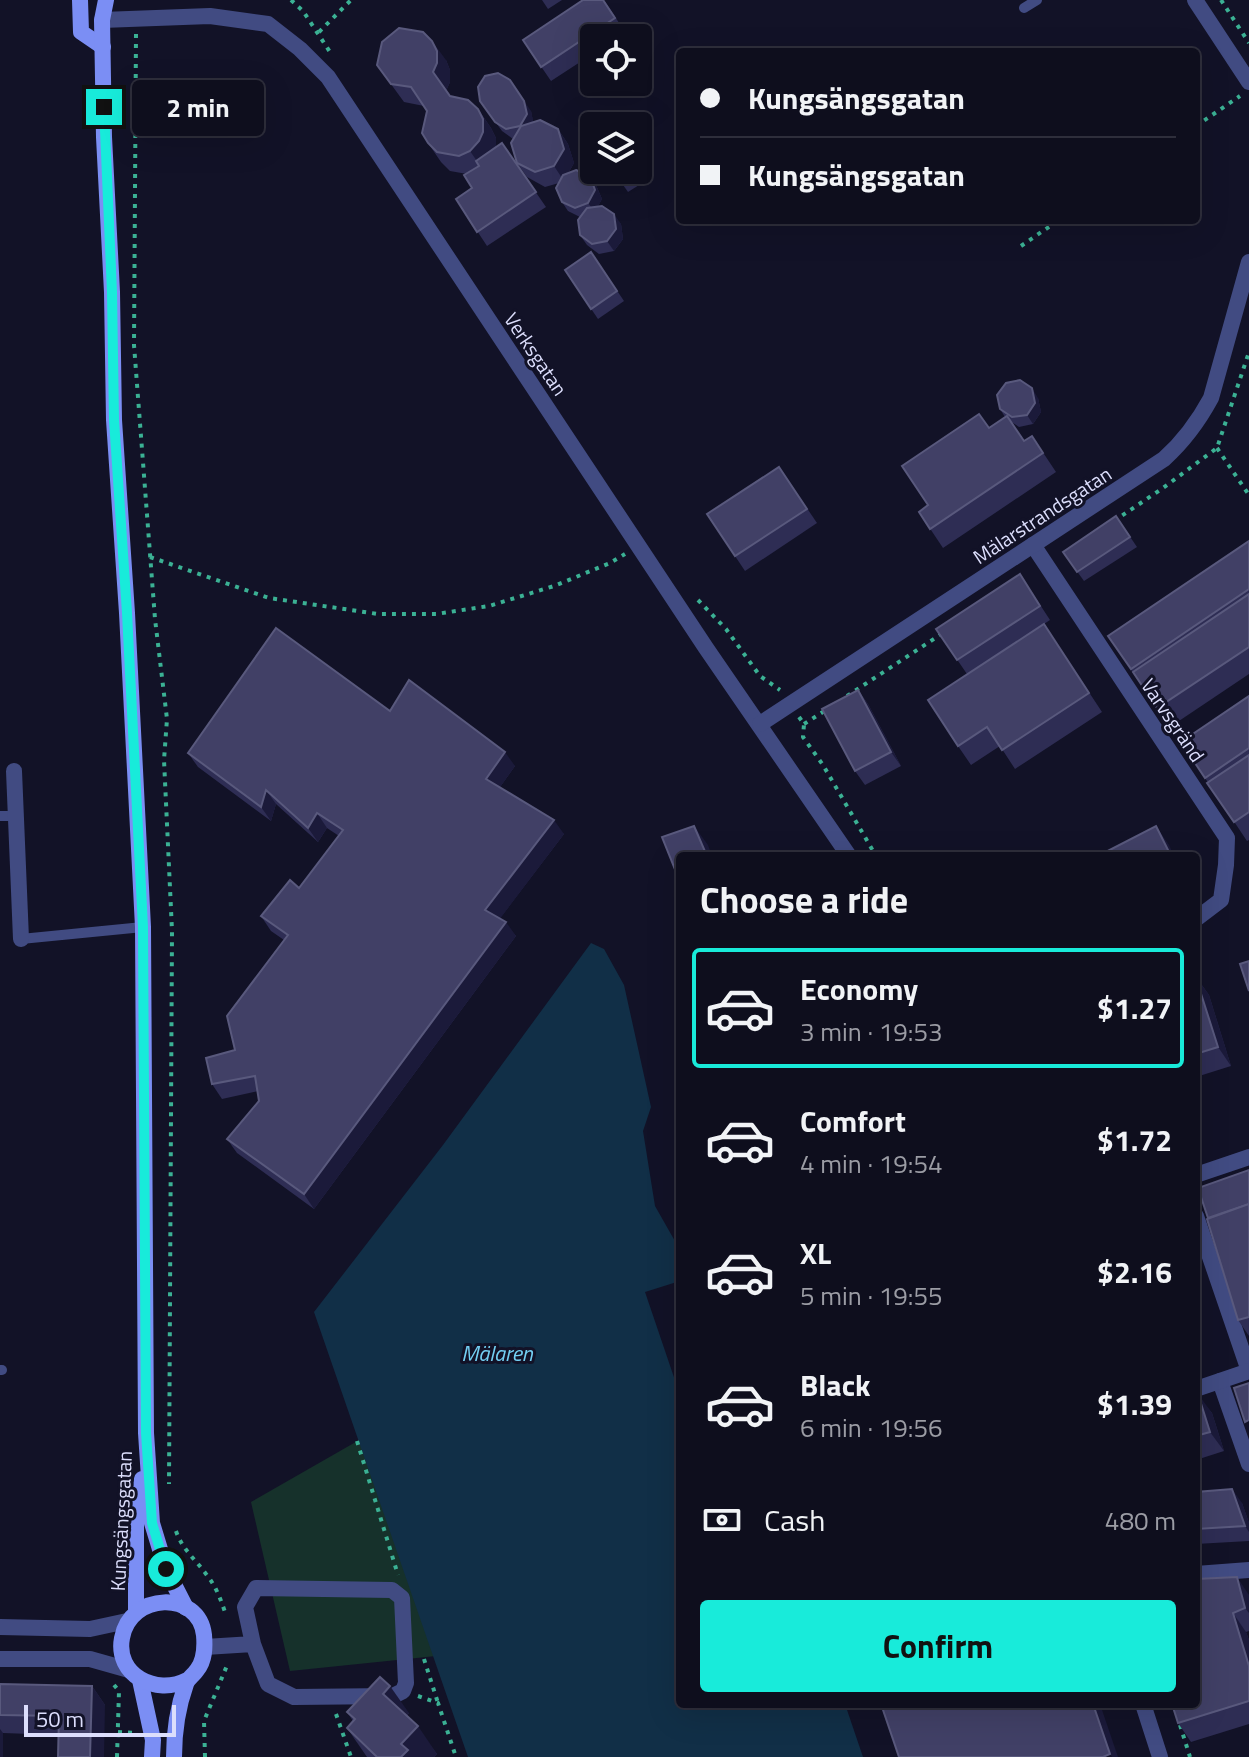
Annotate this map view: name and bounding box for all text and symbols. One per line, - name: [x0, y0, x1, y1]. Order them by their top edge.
- map controls: [580, 24, 652, 184]
- button: locate: [580, 24, 652, 96]
- text: Kungsängsgatan: [748, 75, 965, 121]
- callout: 2 min: [132, 79, 264, 135]
- text: 2 min: [166, 88, 230, 127]
- route end: [86, 89, 122, 125]
- button: layers: [580, 112, 652, 184]
- text: Kungsängsgatan: [748, 152, 965, 198]
- street label: Verksgatan: [497, 306, 575, 402]
- street label: Mälarstrandsgatan: [966, 458, 1118, 572]
- street label: Varvsgränd: [1134, 672, 1212, 768]
- text: Choose a ride: [700, 872, 908, 927]
- text: Economy: [800, 966, 918, 1012]
- icon: car: [704, 972, 776, 1044]
- text: $1.27: [1097, 985, 1172, 1031]
- text: 3 min · 19:53: [800, 1012, 943, 1051]
- text: Comfort: [800, 1098, 906, 1144]
- icon: car: [704, 1104, 776, 1176]
- text: $1.72: [1097, 1117, 1172, 1163]
- text: 4 min · 19:54: [800, 1144, 943, 1183]
- text: XL: [800, 1230, 831, 1276]
- icon: car: [704, 1236, 776, 1308]
- text: $2.16: [1097, 1249, 1172, 1295]
- text: 5 min · 19:55: [800, 1276, 943, 1315]
- water label: Mälaren: [461, 1336, 534, 1370]
- text: Black: [800, 1362, 871, 1408]
- icon: car: [704, 1368, 776, 1440]
- text: $1.39: [1097, 1381, 1172, 1427]
- text: 6 min · 19:56: [800, 1408, 943, 1447]
- street label: Kungsängsgatan: [102, 1450, 140, 1592]
- text: Cash: [764, 1497, 825, 1543]
- icon: cash: [700, 1498, 744, 1542]
- text: 480 m: [1105, 1501, 1176, 1540]
- route start: [148, 1551, 184, 1587]
- button: Confirm: [700, 1600, 1176, 1692]
- scale bar: [24, 1701, 176, 1737]
- text: 50 m: [36, 1702, 84, 1736]

